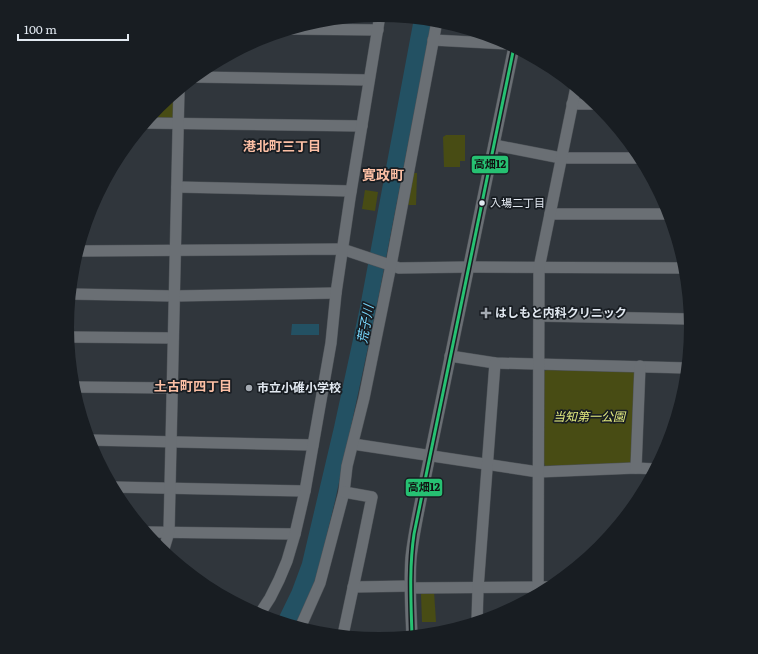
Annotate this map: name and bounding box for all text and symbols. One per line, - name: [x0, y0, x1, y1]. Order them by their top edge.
- scale bar: [18, 16, 128, 42]
- text: 100 m: [24, 20, 57, 38]
- district label: 港北町三丁目: [243, 136, 321, 155]
- line badge: 高畑12: [471, 155, 509, 174]
- text: 高畑12: [474, 155, 506, 171]
- district label: 寛政町: [362, 164, 404, 184]
- place label: 入場二丁目: [490, 194, 545, 210]
- marker: 入場二丁目: [477, 198, 487, 208]
- water label: 荒子川: [352, 301, 378, 345]
- place label: はしもと内科クリニック: [495, 303, 627, 321]
- marker: はしもと内科クリニック: [480, 307, 492, 319]
- district label: 土古町四丁目: [154, 376, 232, 395]
- place label: 市立小碓小学校: [257, 378, 341, 396]
- marker: 市立小碓小学校: [244, 383, 254, 393]
- park label: 当知第一公園: [553, 407, 627, 425]
- line badge: 高畑12: [405, 478, 443, 497]
- text: 高畑12: [408, 478, 440, 494]

